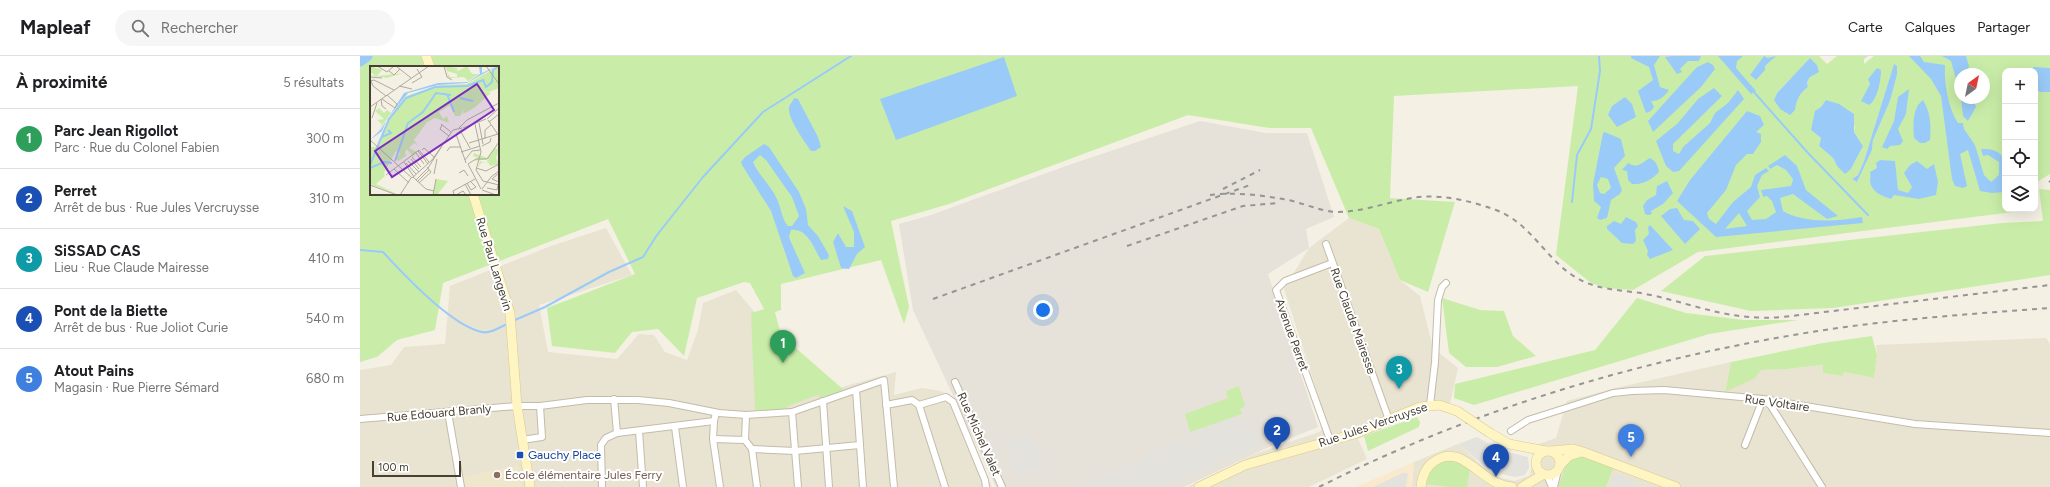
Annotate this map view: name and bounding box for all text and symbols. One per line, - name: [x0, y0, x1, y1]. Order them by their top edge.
- search box: [115, 10, 395, 46]
- text: Mapleaf: [20, 16, 91, 39]
- icon: search: [129, 17, 151, 39]
- text: Rechercher: [161, 19, 238, 37]
- text: Carte: [1848, 19, 1883, 36]
- text: Calques: [1905, 19, 1955, 36]
- text: Partager: [1977, 19, 2030, 36]
- inset map: [370, 66, 499, 195]
- north arrow: [1954, 68, 1990, 104]
- map controls: [2002, 68, 2038, 212]
- button: +: [2002, 68, 2038, 104]
- text: À proximité: [16, 72, 107, 92]
- text: 5 résultats: [283, 75, 344, 90]
- button: −: [2002, 104, 2038, 140]
- text: Parc Jean Rigollot: [54, 122, 178, 140]
- text: 1: [26, 131, 32, 146]
- text: 300 m: [306, 131, 344, 146]
- text: Parc · Rue du Colonel Fabien: [54, 140, 219, 155]
- button: locate: [2002, 140, 2038, 176]
- button: layers: [2002, 176, 2038, 212]
- text: Perret: [54, 182, 97, 200]
- text: 2: [25, 191, 33, 206]
- text: 310 m: [309, 191, 344, 206]
- text: Arrêt de bus · Rue Jules Vercruysse: [54, 200, 259, 215]
- street label: Rue Paul Langevin: [473, 215, 515, 313]
- text: SiSSAD CAS: [54, 242, 141, 260]
- text: 3: [25, 251, 33, 266]
- text: 410 m: [308, 251, 344, 266]
- text: Lieu · Rue Claude Mairesse: [54, 260, 209, 275]
- street label: Rue Claude Mairesse: [1327, 266, 1379, 376]
- street label: Avenue Perret: [1272, 297, 1312, 374]
- your location: [1033, 300, 1053, 320]
- text: Pont de la Biette: [54, 302, 167, 320]
- text: 4: [25, 311, 33, 326]
- text: 540 m: [306, 311, 344, 326]
- text: Arrêt de bus · Rue Joliot Curie: [54, 320, 228, 335]
- pin: 1: [770, 330, 796, 363]
- pin: 3: [1386, 356, 1412, 389]
- text: Atout Pains: [54, 362, 134, 380]
- text: 5: [25, 371, 33, 386]
- text: 680 m: [306, 371, 344, 386]
- text: Magasin · Rue Pierre Sémard: [54, 380, 219, 395]
- street label: Rue Michel Valet: [954, 390, 1004, 478]
- street label: Rue Voltaire: [1744, 392, 1811, 415]
- street label: Rue Jules Vercruysse: [1317, 400, 1430, 450]
- street label: Rue Edouard Branly: [386, 401, 493, 425]
- pin: 2: [1264, 417, 1290, 450]
- pin: 5: [1618, 424, 1644, 457]
- pin: 4: [1483, 444, 1509, 477]
- place label: Gauchy Place: [528, 448, 602, 462]
- marker: Gauchy Place: [515, 450, 525, 460]
- scale bar: [372, 459, 461, 478]
- text: 100 m: [378, 461, 409, 474]
- place label: École élémentaire Jules Ferry: [505, 468, 663, 482]
- marker: École élémentaire Jules Ferry: [492, 470, 502, 480]

